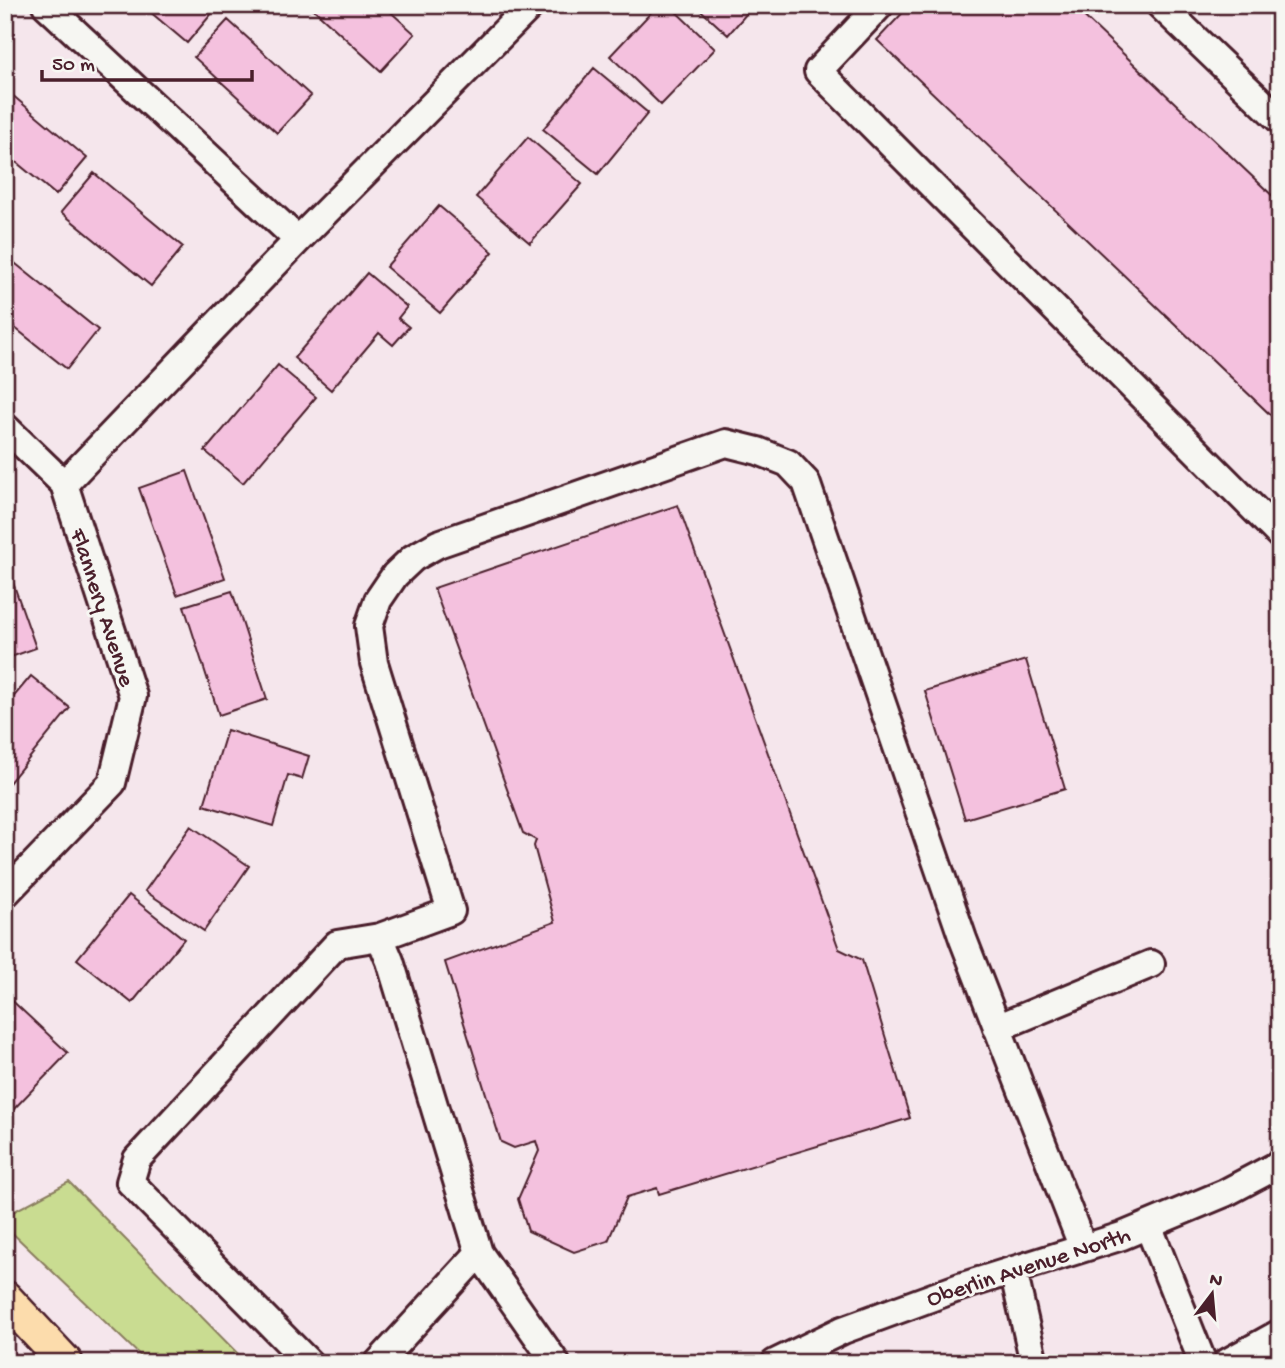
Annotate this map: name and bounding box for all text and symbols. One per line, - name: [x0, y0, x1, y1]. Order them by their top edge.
- scale bar: [42, 38, 252, 82]
- text: 50 m: [52, 54, 95, 79]
- street label: Flannery Avenue: [61, 525, 140, 691]
- street label: Oberlin Avenue North: [923, 1222, 1135, 1315]
- north arrow: [1176, 1260, 1246, 1330]
- text: N: [1207, 1268, 1225, 1294]

